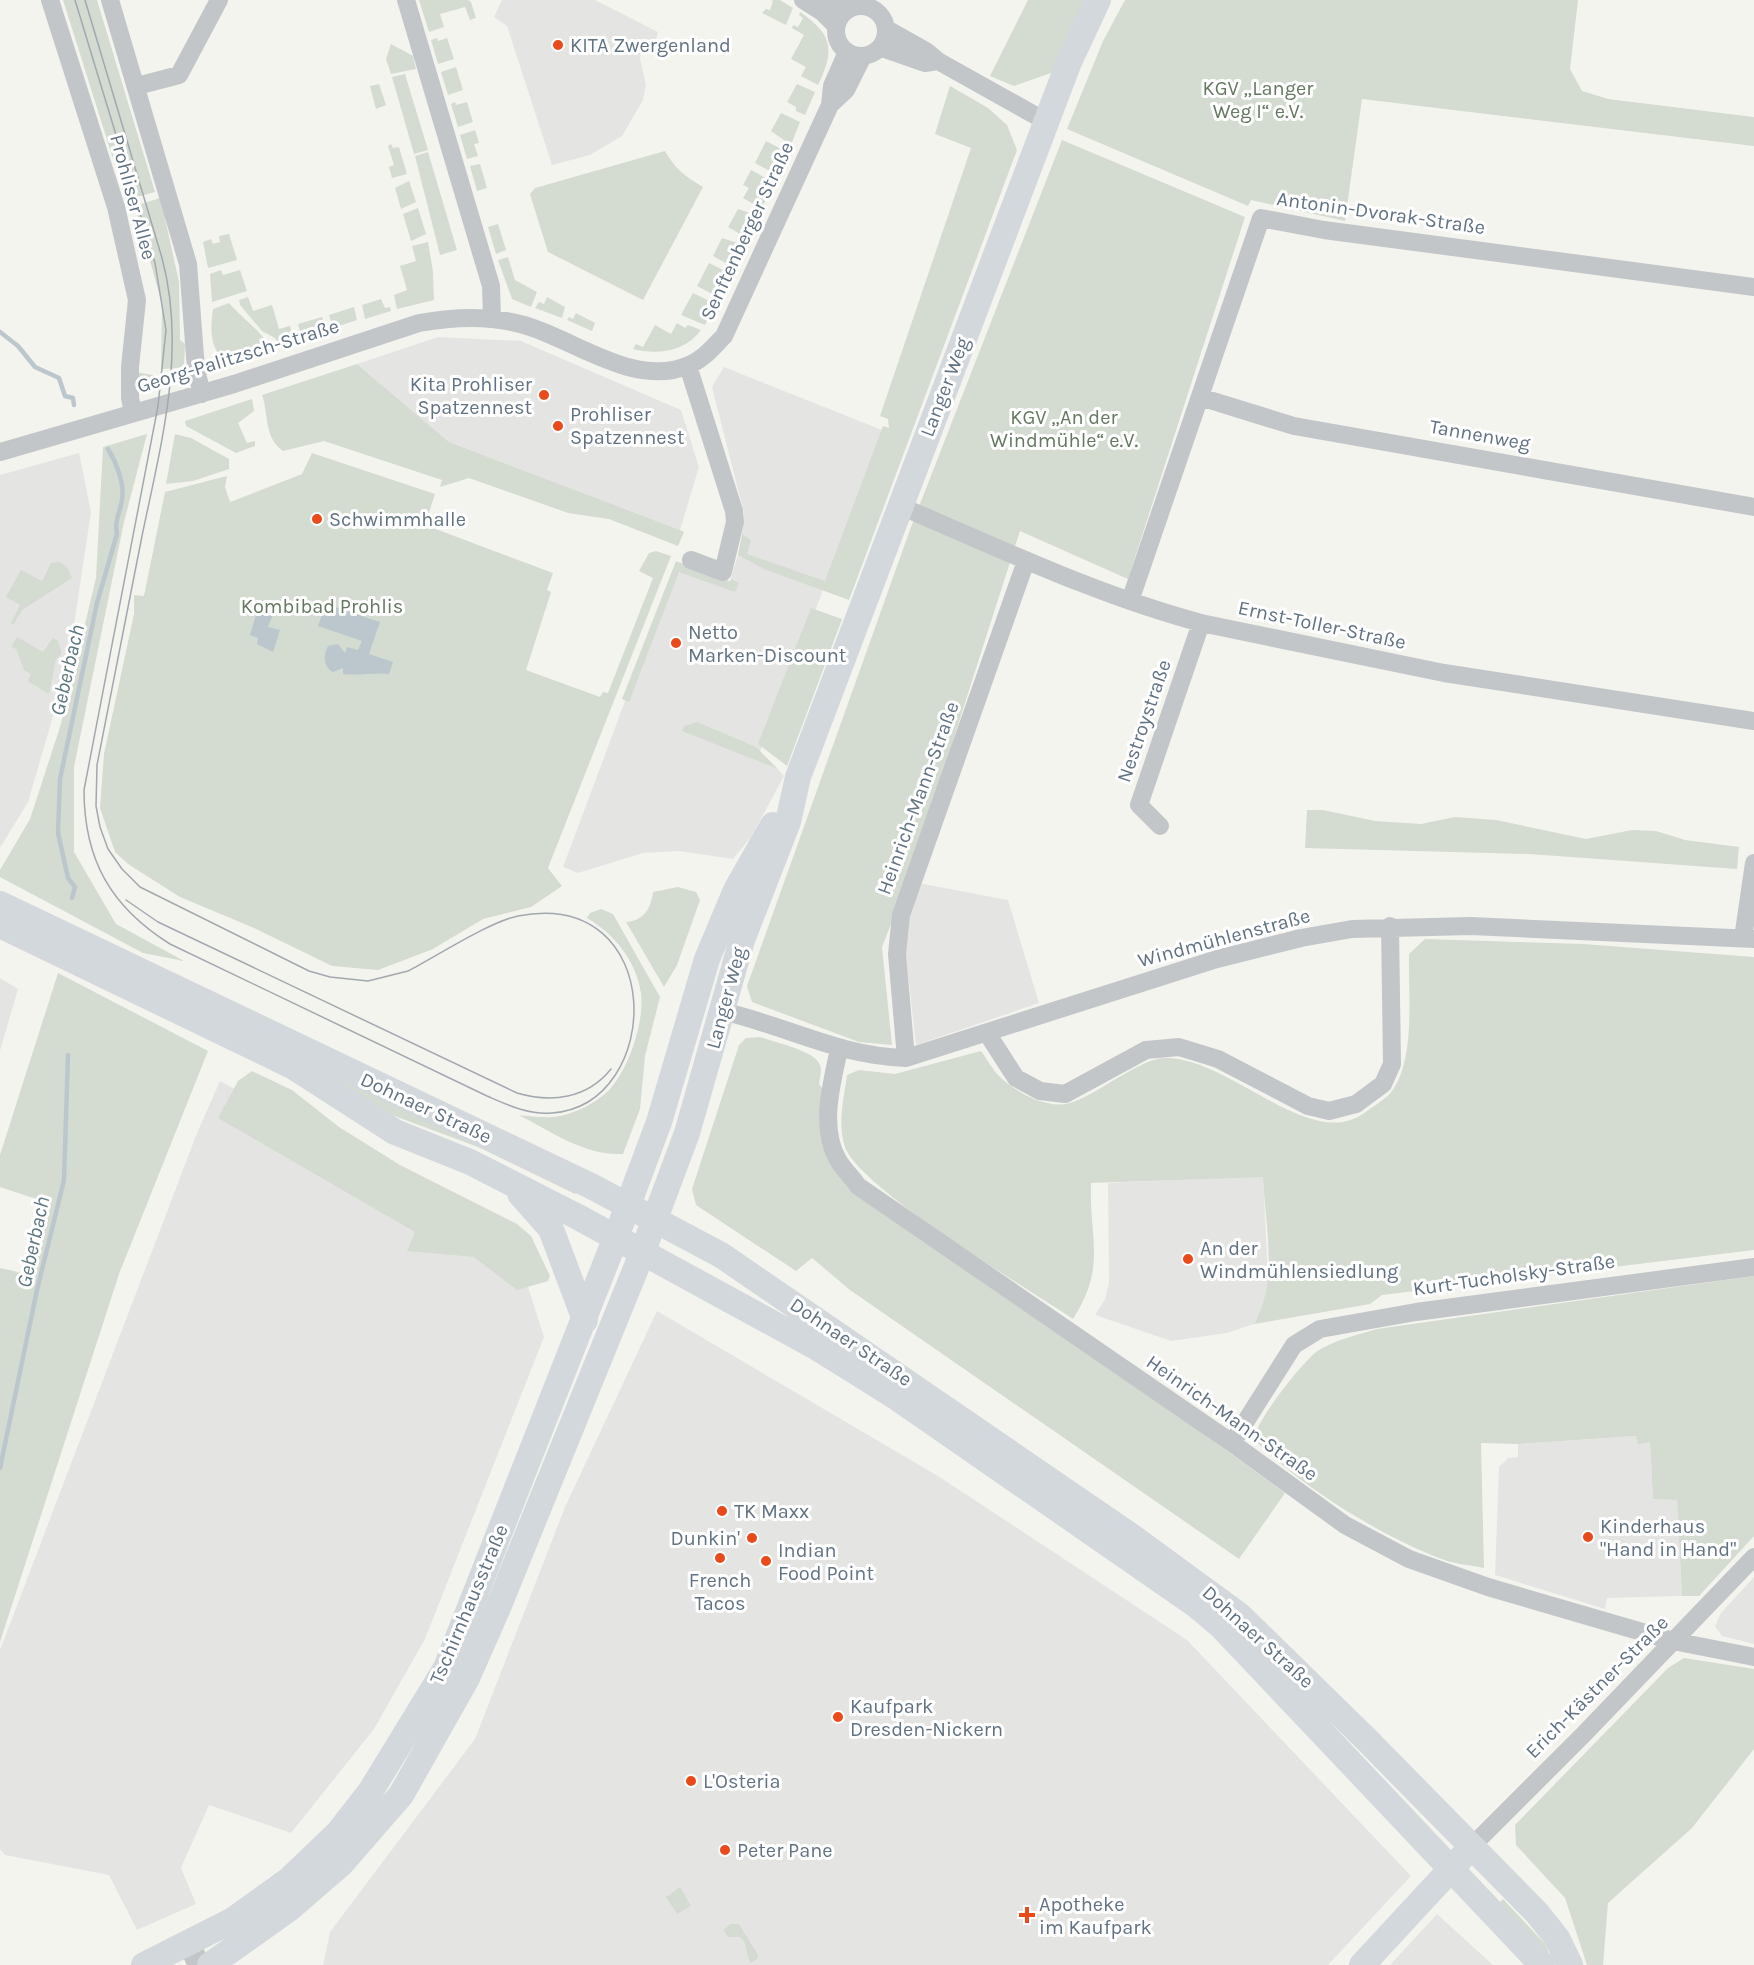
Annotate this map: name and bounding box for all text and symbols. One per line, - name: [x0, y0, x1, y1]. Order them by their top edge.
- place label: KITA Zwergenland: [570, 34, 731, 57]
- marker: KITA Zwergenland: [551, 38, 565, 52]
- park label: KGV „Langer Weg I“ e.V.: [1203, 77, 1314, 123]
- street label: Prohliser Allee: [105, 132, 161, 262]
- street label: Senftenberger Straße: [696, 138, 798, 324]
- street label: Antonin-Dvorak-Straße: [1275, 187, 1487, 239]
- street label: Georg-Palitzsch-Straße: [134, 314, 342, 398]
- street label: Langer Weg: [915, 334, 975, 440]
- place label: Kita Prohliser Spatzennest: [410, 373, 533, 419]
- marker: Kita Prohliser Spatzennest: [537, 388, 551, 402]
- place label: Prohliser Spatzennest: [570, 403, 685, 449]
- park label: KGV „An der Windmühle“ e.V.: [990, 406, 1138, 452]
- street label: Tannenweg: [1428, 415, 1532, 455]
- marker: Prohliser Spatzennest: [551, 419, 565, 433]
- place label: Schwimmhalle: [329, 508, 466, 531]
- marker: Schwimmhalle: [310, 512, 324, 526]
- park label: Kombibad Prohlis: [241, 595, 403, 618]
- street label: Ernst-Toller-Straße: [1236, 596, 1408, 654]
- place label: Netto Marken-Discount: [688, 621, 847, 667]
- water label: Geberbach: [45, 622, 89, 718]
- marker: Netto Marken-Discount: [669, 636, 683, 650]
- street label: Nestroystraße: [1112, 657, 1176, 785]
- street label: Heinrich-Mann-Straße: [872, 698, 964, 898]
- street label: Windmühlenstraße: [1135, 904, 1313, 972]
- street label: Langer Weg: [701, 944, 751, 1052]
- street label: Dohnaer Straße: [357, 1068, 495, 1148]
- water label: Geberbach: [12, 1194, 54, 1290]
- place label: An der Windmühlensiedlung: [1200, 1237, 1398, 1283]
- street label: Kurt-Tucholsky-Straße: [1412, 1249, 1616, 1301]
- marker: An der Windmühlensiedlung: [1181, 1252, 1195, 1266]
- street label: Dohnaer Straße: [786, 1293, 916, 1391]
- street label: Heinrich-Mann-Straße: [1142, 1350, 1322, 1486]
- place label: TK Maxx: [734, 1500, 809, 1523]
- marker: TK Maxx: [715, 1504, 729, 1518]
- place label: Kinderhaus "Hand in Hand": [1600, 1515, 1736, 1561]
- street label: Tschirnhausstraße: [425, 1521, 513, 1687]
- place label: Dunkin': [671, 1527, 740, 1550]
- marker: Kinderhaus "Hand in Hand": [1581, 1530, 1595, 1544]
- marker: Dunkin': [745, 1531, 759, 1545]
- place label: Indian Food Point: [778, 1539, 874, 1585]
- marker: French Tacos: [713, 1551, 727, 1565]
- marker: Indian Food Point: [759, 1554, 773, 1568]
- place label: French Tacos: [689, 1569, 751, 1615]
- street label: Dohnaer Straße: [1198, 1581, 1318, 1693]
- street label: Erich-Kästner-Straße: [1521, 1611, 1673, 1763]
- place label: Kaufpark Dresden-Nickern: [850, 1695, 1003, 1741]
- marker: Kaufpark Dresden-Nickern: [831, 1710, 845, 1724]
- place label: L'Osteria: [703, 1770, 780, 1793]
- marker: L'Osteria: [684, 1774, 698, 1788]
- place label: Peter Pane: [737, 1839, 833, 1862]
- marker: Peter Pane: [718, 1843, 732, 1857]
- place label: Apotheke im Kaufpark: [1039, 1893, 1152, 1939]
- marker: Apotheke im Kaufpark: [1020, 1908, 1034, 1922]

